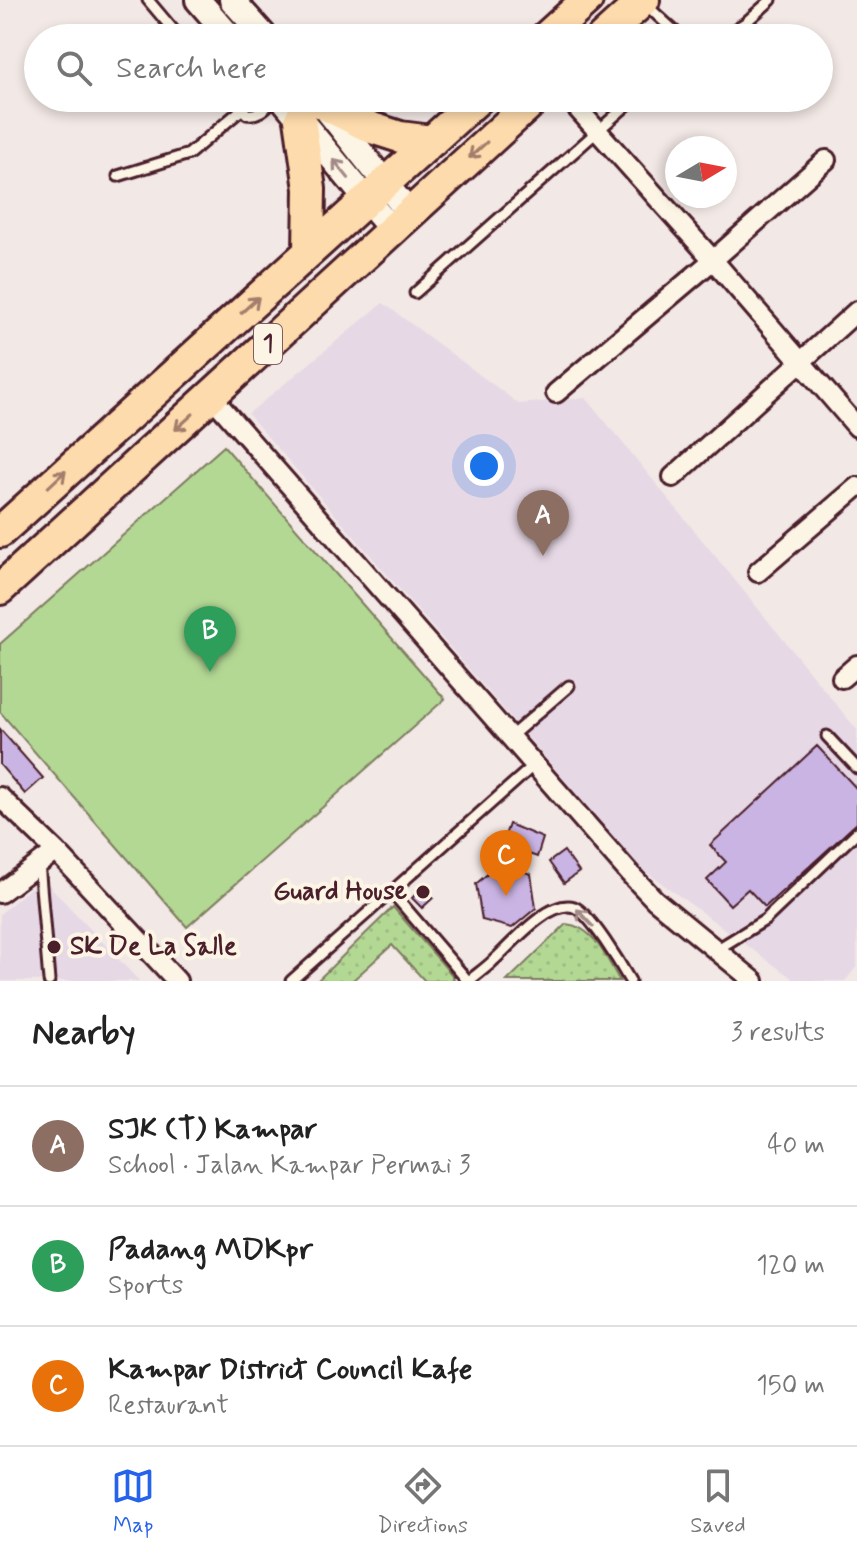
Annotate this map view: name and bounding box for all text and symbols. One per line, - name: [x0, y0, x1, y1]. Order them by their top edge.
- search box: [24, 24, 833, 112]
- icon: search: [52, 46, 96, 90]
- text: Search here: [116, 49, 267, 88]
- north arrow: [665, 136, 737, 208]
- one-way arrow: [468, 141, 488, 159]
- one-way arrow: [332, 159, 350, 180]
- one-way arrow: [239, 296, 259, 314]
- road number: 1: [254, 324, 282, 364]
- one-way arrow: [174, 412, 195, 431]
- your location: [464, 446, 504, 486]
- one-way arrow: [47, 470, 67, 489]
- pin: A: [517, 490, 569, 556]
- pin: B: [184, 606, 236, 672]
- pin: C: [480, 830, 532, 896]
- place label: Guard House: [273, 875, 407, 909]
- marker: Guard House: [414, 883, 432, 901]
- one-way arrow: [575, 908, 594, 928]
- place label: SK De La Salle: [70, 930, 237, 964]
- marker: SK De La Salle: [45, 938, 63, 956]
- text: Nearby: [32, 1011, 136, 1056]
- text: 3 results: [731, 1016, 825, 1050]
- text: SJK (T) Kampar: [108, 1110, 317, 1149]
- text: A: [49, 1129, 67, 1163]
- text: 40 m: [767, 1129, 825, 1163]
- text: School · Jalan Kampar Permai 3: [108, 1149, 470, 1183]
- text: Padang MDKpr: [108, 1230, 313, 1269]
- text: B: [50, 1249, 66, 1283]
- text: 120 m: [756, 1249, 825, 1283]
- text: Sports: [108, 1269, 183, 1303]
- text: Kampar District Council Kafe: [108, 1350, 473, 1389]
- text: C: [49, 1369, 67, 1403]
- text: 150 m: [756, 1369, 825, 1403]
- text: Restaurant: [108, 1389, 229, 1423]
- tab: Map: [111, 1464, 155, 1540]
- tab: Directions: [377, 1464, 468, 1540]
- tab: Saved: [690, 1464, 746, 1540]

